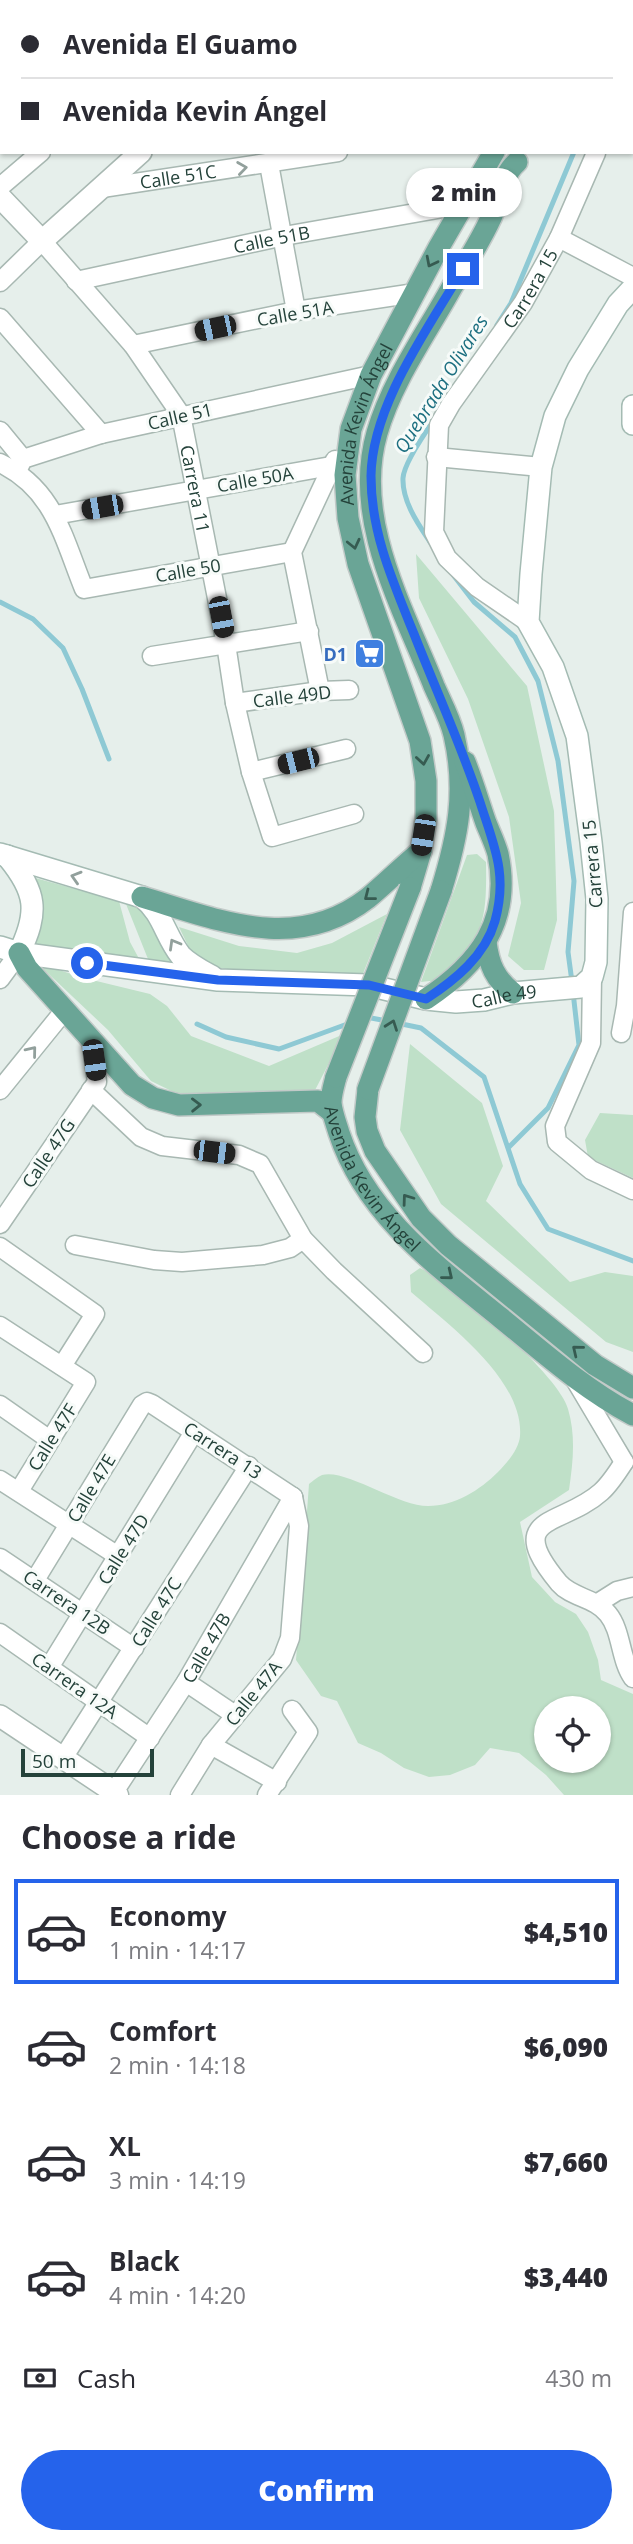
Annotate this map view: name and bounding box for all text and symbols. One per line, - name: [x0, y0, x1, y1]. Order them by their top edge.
- text: Avenida El Guamo: [63, 26, 298, 62]
- text: Avenida Kevin Ángel: [63, 93, 327, 129]
- street label: Calle 51C: [138, 159, 218, 194]
- one-way arrow: [236, 161, 248, 176]
- callout: 2 min: [405, 168, 521, 216]
- text: 2 min: [431, 176, 497, 208]
- street label: Calle 51B: [231, 220, 312, 259]
- street label: Carrera 15: [497, 244, 563, 333]
- route end: [447, 253, 479, 285]
- one-way arrow: [425, 255, 439, 267]
- street label: Calle 51A: [255, 294, 336, 332]
- water label: Quebrada Olivares: [388, 310, 494, 458]
- car: [193, 313, 238, 343]
- street label: Avenida Kevin Ángel: [333, 339, 398, 506]
- street label: Calle 51: [145, 397, 215, 435]
- street label: Carrera 11: [175, 443, 216, 535]
- street label: Calle 50A: [215, 460, 296, 498]
- car: [80, 493, 125, 521]
- one-way arrow: [345, 538, 360, 550]
- street label: Calle 50: [154, 552, 222, 588]
- car: [207, 594, 236, 640]
- supermarket icon: D1: [353, 637, 387, 671]
- place label: D1: [323, 642, 347, 666]
- street label: Calle 49D: [251, 679, 333, 713]
- car: [276, 746, 321, 776]
- one-way arrow: [415, 754, 430, 766]
- car: [410, 813, 437, 857]
- street label: Carrera 15: [576, 819, 608, 909]
- one-way arrow: [71, 871, 83, 885]
- one-way arrow: [364, 887, 377, 900]
- one-way arrow: [170, 938, 183, 951]
- route start: [71, 947, 103, 979]
- street label: Calle 49: [471, 979, 537, 1013]
- one-way arrow: [384, 1019, 398, 1032]
- car: [81, 1038, 108, 1082]
- one-way arrow: [24, 1046, 36, 1059]
- one-way arrow: [191, 1097, 201, 1113]
- street label: Avenida Kevin Ángel: [319, 1103, 426, 1257]
- street label: Calle 47G: [16, 1114, 80, 1192]
- car: [192, 1139, 237, 1165]
- one-way arrow: [403, 1194, 416, 1207]
- one-way arrow: [441, 1266, 453, 1279]
- one-way arrow: [572, 1346, 585, 1358]
- street label: Calle 47F: [22, 1399, 82, 1475]
- street label: Carrera 13: [179, 1416, 267, 1484]
- street label: Calle 47E: [61, 1449, 121, 1527]
- street label: Calle 47D: [92, 1509, 154, 1589]
- street label: Carrera 12B: [19, 1564, 115, 1640]
- street label: Calle 47C: [125, 1573, 187, 1651]
- street label: Calle 47B: [176, 1608, 236, 1687]
- street label: Carrera 12A: [27, 1646, 123, 1724]
- street label: Calle 47A: [219, 1655, 287, 1731]
- map controls: [534, 1696, 611, 1773]
- button: locate: [534, 1696, 611, 1773]
- scale bar: [21, 1746, 154, 1778]
- text: 50 m: [32, 1748, 76, 1774]
- text: Choose a ride: [21, 1815, 236, 1858]
- text: Economy: [109, 1898, 227, 1934]
- icon: car: [25, 1900, 88, 1963]
- text: $4,510: [524, 1914, 608, 1950]
- text: 1 min · 14:17: [109, 1934, 246, 1966]
- text: Comfort: [109, 2013, 216, 2049]
- icon: car: [25, 2015, 88, 2078]
- text: $6,090: [524, 2029, 608, 2065]
- text: 2 min · 14:18: [109, 2049, 246, 2081]
- text: XL: [109, 2128, 141, 2164]
- icon: car: [25, 2130, 88, 2193]
- text: $7,660: [524, 2144, 608, 2180]
- text: 3 min · 14:19: [109, 2164, 246, 2196]
- text: Black: [109, 2243, 180, 2279]
- icon: car: [25, 2245, 88, 2308]
- text: $3,440: [524, 2259, 608, 2295]
- text: 4 min · 14:20: [109, 2279, 246, 2311]
- icon: cash: [21, 2359, 59, 2397]
- text: Cash: [77, 2360, 136, 2396]
- text: 430 m: [545, 2362, 612, 2394]
- button: Confirm: [21, 2450, 612, 2530]

